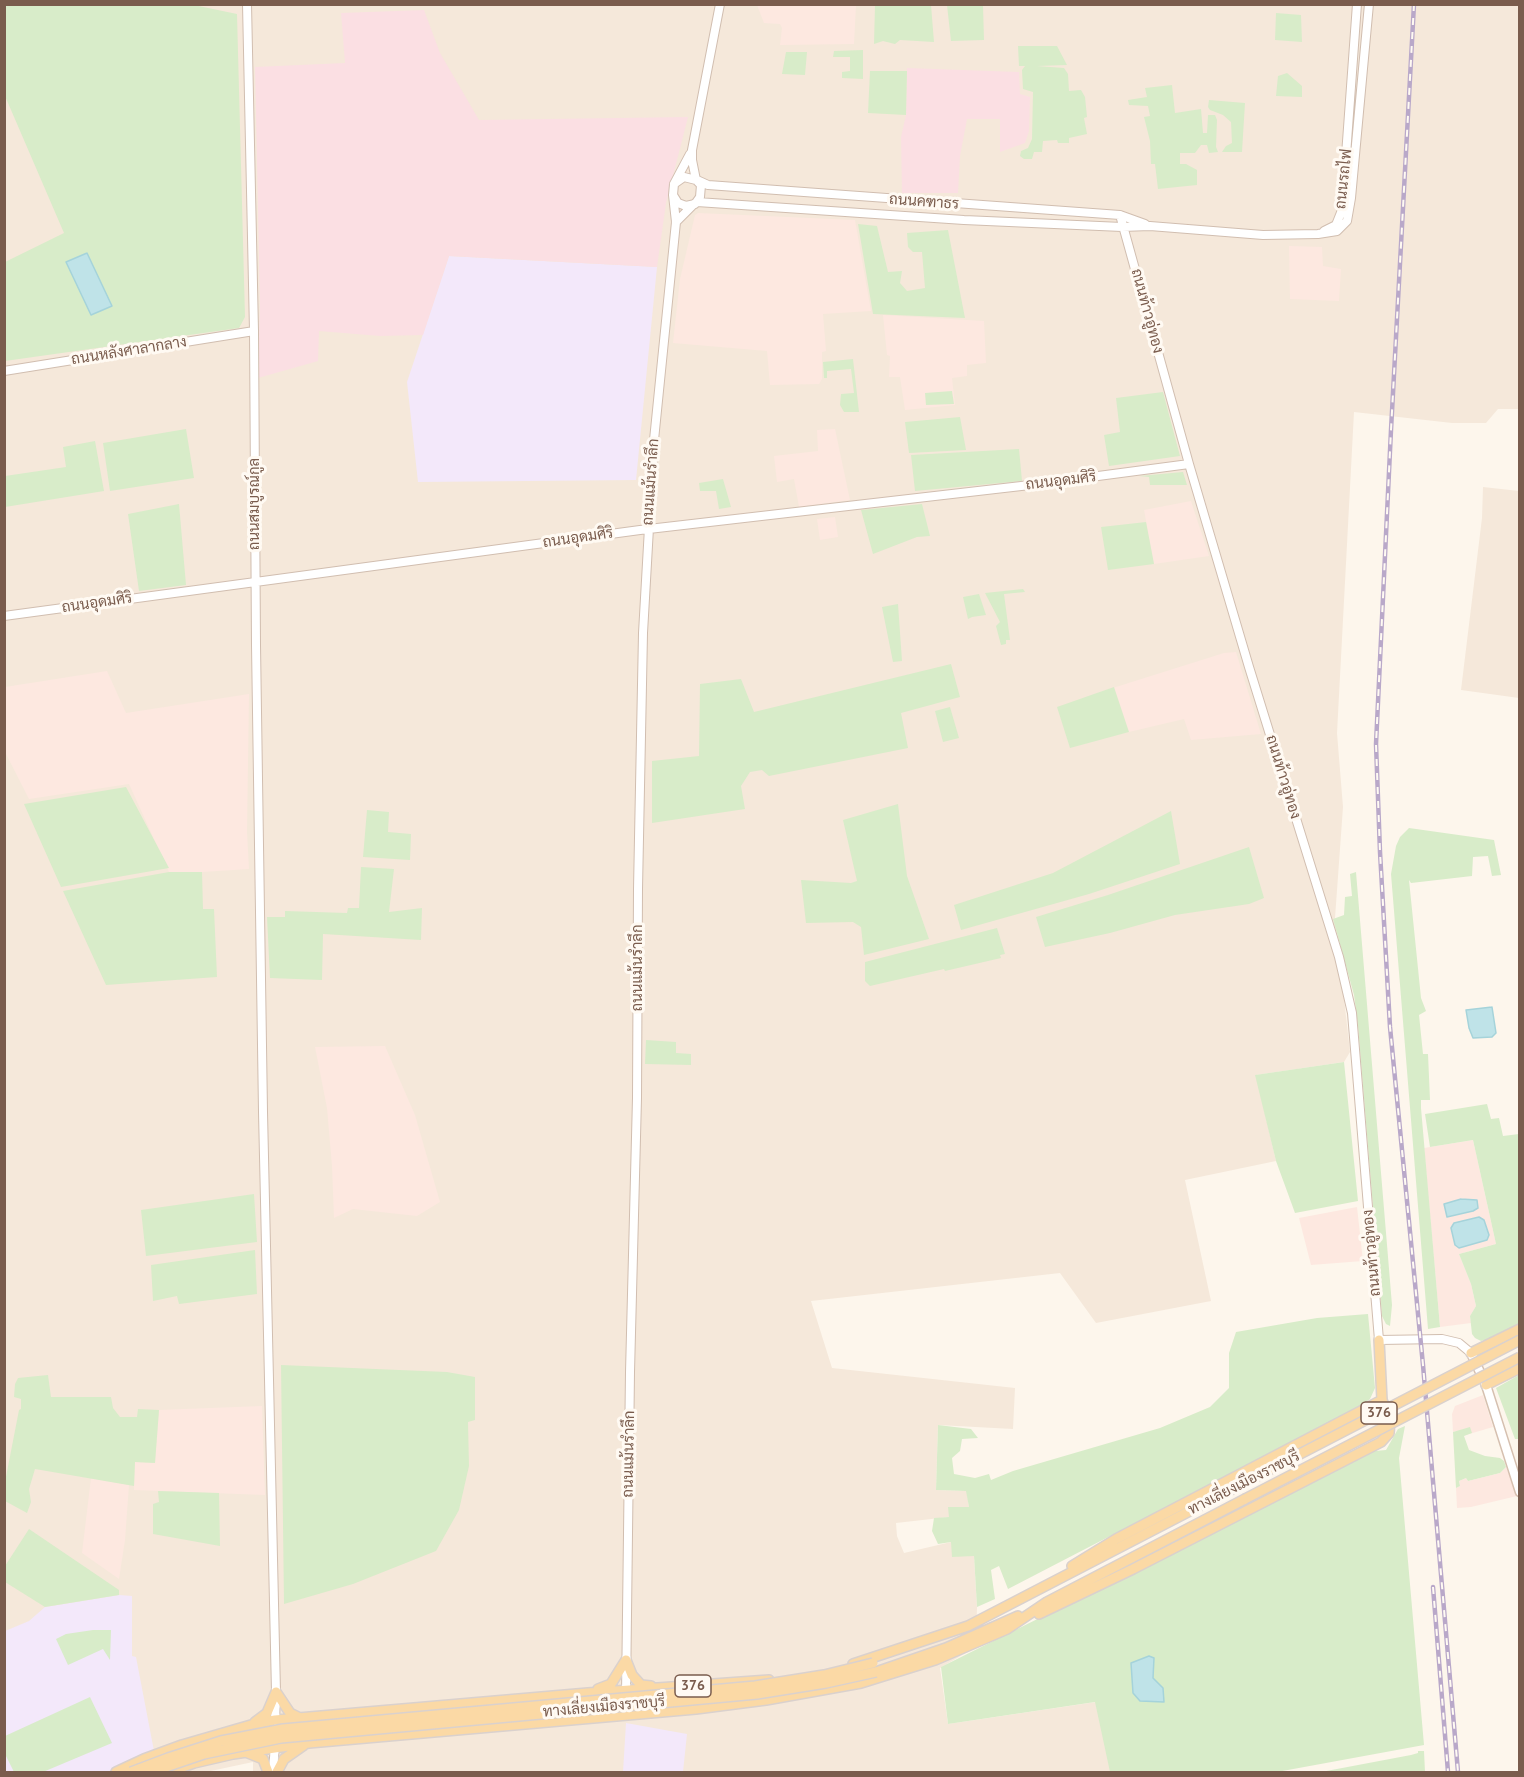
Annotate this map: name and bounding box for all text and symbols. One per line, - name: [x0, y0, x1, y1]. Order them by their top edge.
- street label: ถนนรถไฟ: [1332, 148, 1356, 210]
- street label: ถนนคฑาธร: [888, 191, 960, 213]
- street label: ถนนท้าวอู่ทอง: [1127, 267, 1167, 355]
- street label: ถนนหลังศาลากลาง: [70, 333, 188, 369]
- street label: ถนนแม้นรำลึก: [639, 438, 663, 526]
- street label: ถนนสมบูรณ์กูล: [246, 458, 264, 550]
- street label: ถนนอุดมศิริ: [1025, 468, 1097, 494]
- street label: ถนนอุดมศิริ: [542, 524, 614, 552]
- street label: ถนนอุดมศิริ: [61, 589, 133, 617]
- street label: ถนนท้าวอู่ทอง: [1262, 733, 1304, 821]
- street label: ถนนแม้นรำลึก: [629, 924, 647, 1012]
- street label: ถนนท้าวอู่ทอง: [1359, 1209, 1385, 1297]
- road number: 376: [1361, 1402, 1397, 1424]
- street label: ถนนแม้นรำลึก: [619, 1410, 639, 1498]
- street label: ทางเลี่ยงเมืองราชบุรี: [1185, 1447, 1303, 1519]
- road number: 376: [675, 1675, 711, 1697]
- street label: ทางเลี่ยงเมืองราชบุรี: [542, 1693, 666, 1721]

